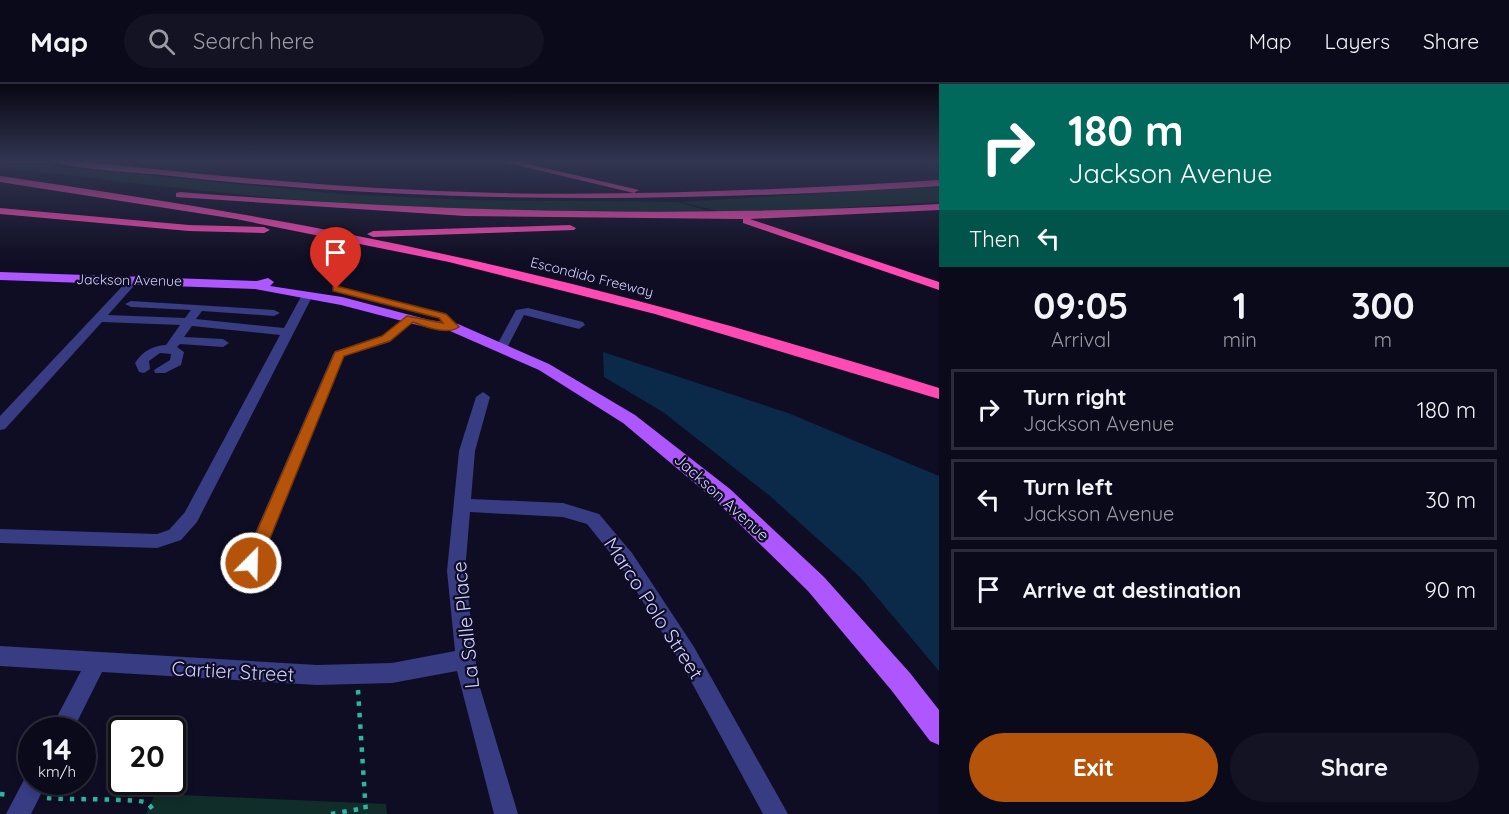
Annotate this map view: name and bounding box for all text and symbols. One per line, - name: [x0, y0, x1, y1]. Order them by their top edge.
- search box: [124, 14, 544, 68]
- text: Map: [30, 24, 88, 59]
- icon: search: [145, 25, 178, 58]
- text: Search here: [193, 27, 315, 55]
- text: Map: [1249, 28, 1292, 54]
- text: Layers: [1325, 28, 1390, 54]
- text: Share: [1423, 28, 1479, 54]
- text: 180 m: [1068, 104, 1184, 157]
- icon: right: [969, 108, 1047, 186]
- text: Jackson Avenue: [1068, 156, 1272, 190]
- icon: left: [1032, 222, 1065, 255]
- text: Then: [969, 225, 1020, 253]
- pin: [310, 227, 361, 289]
- icon: arrive: [319, 236, 352, 269]
- street label: Escondido Freeway: [529, 253, 655, 301]
- street label: Jackson Avenue: [76, 270, 182, 290]
- text: 09:05: [1033, 283, 1129, 328]
- text: 1: [1233, 283, 1247, 328]
- text: 300: [1351, 283, 1415, 328]
- text: Arrival: [1051, 327, 1111, 352]
- text: min: [1223, 327, 1257, 352]
- text: m: [1374, 327, 1392, 352]
- text: Turn right: [1023, 383, 1127, 411]
- icon: right: [972, 393, 1005, 426]
- text: 180 m: [1417, 396, 1476, 424]
- text: Jackson Avenue: [1023, 411, 1174, 436]
- street label: Jackson Avenue: [670, 449, 774, 545]
- text: Turn left: [1023, 473, 1113, 501]
- icon: left: [972, 483, 1005, 516]
- text: 30 m: [1425, 486, 1476, 514]
- text: Jackson Avenue: [1023, 501, 1174, 526]
- position arrow: [219, 531, 283, 595]
- street label: Marco Polo Street: [599, 532, 709, 684]
- street label: La Salle Place: [446, 560, 484, 690]
- icon: arrive: [972, 573, 1005, 606]
- text: Arrive at destination: [1023, 576, 1241, 604]
- text: 90 m: [1425, 576, 1476, 604]
- street label: Cartier Street: [171, 655, 295, 687]
- speed limit sign: 20: [108, 717, 186, 795]
- text: 14: [42, 730, 72, 768]
- button: Exit: [969, 733, 1218, 802]
- button: Share: [1230, 733, 1479, 802]
- text: km/h: [38, 762, 76, 781]

